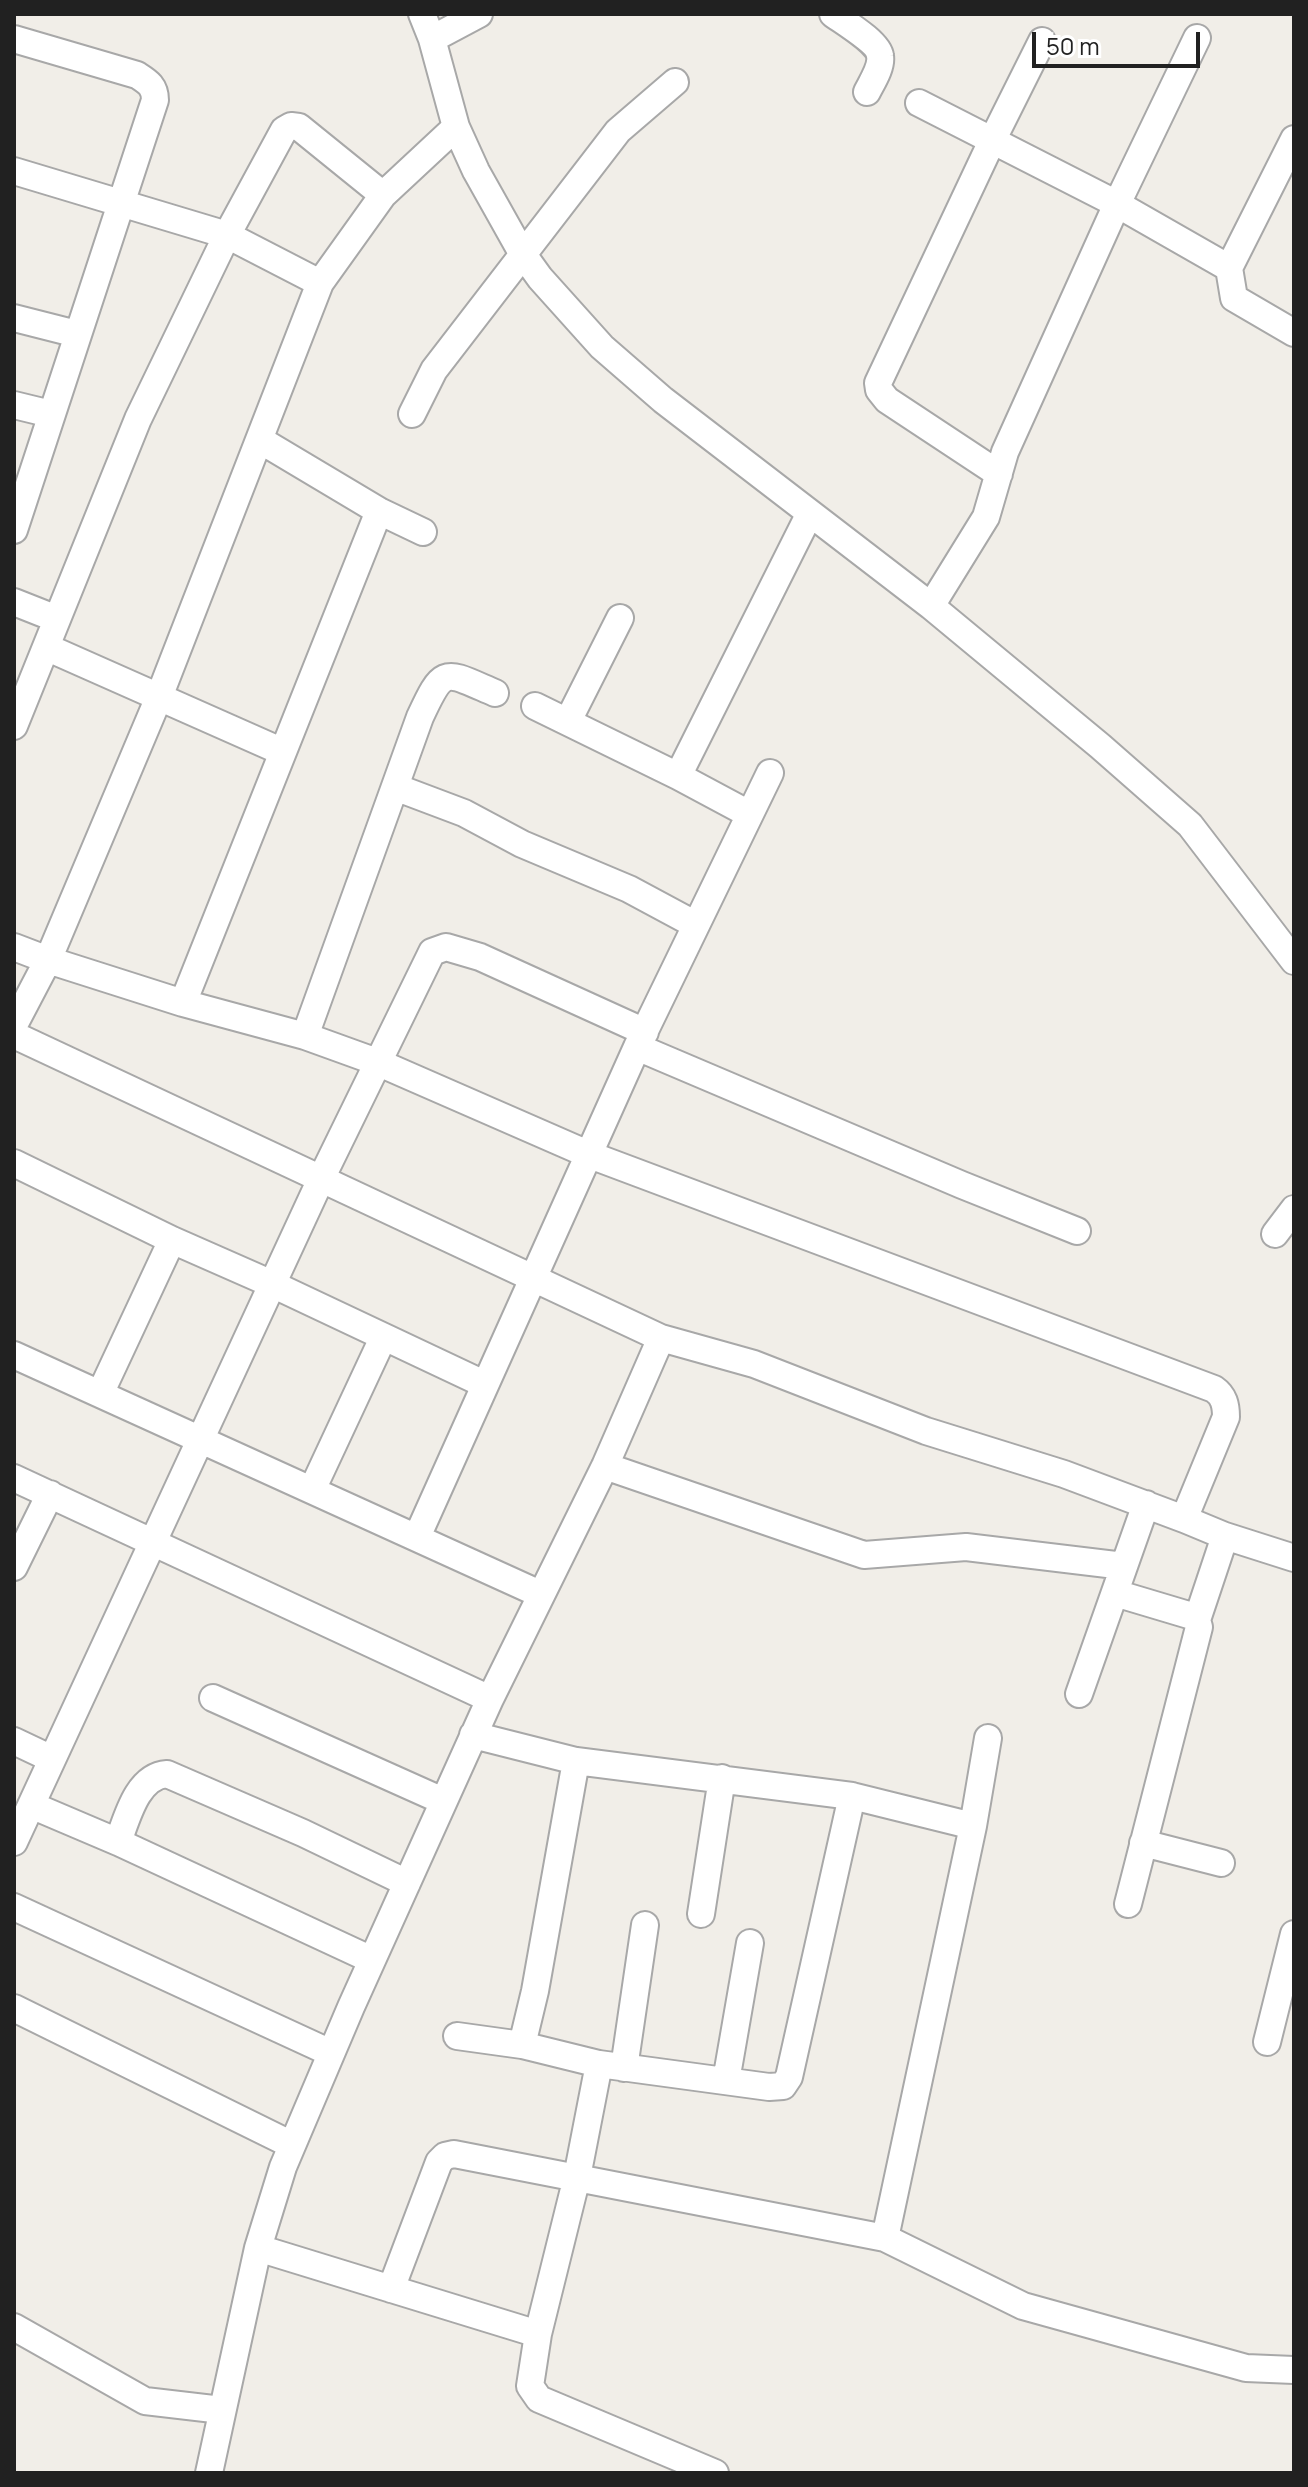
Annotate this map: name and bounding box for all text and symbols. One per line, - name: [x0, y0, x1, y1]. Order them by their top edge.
- scale bar: [1036, 16, 1204, 66]
- text: 50 m: [1046, 29, 1100, 62]

